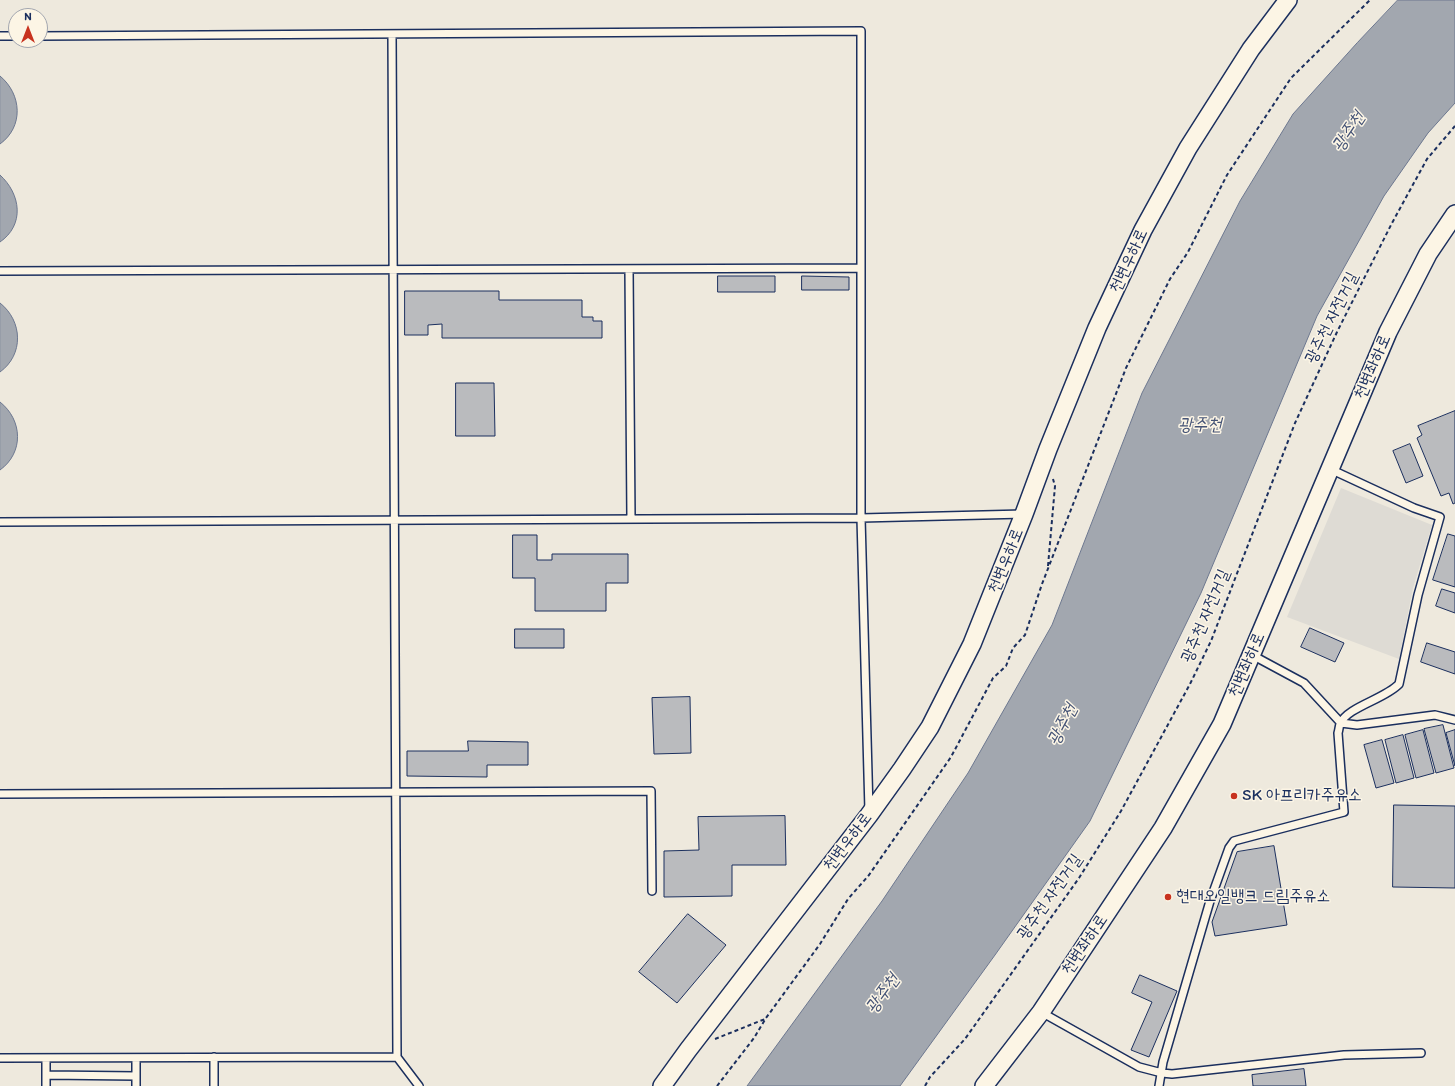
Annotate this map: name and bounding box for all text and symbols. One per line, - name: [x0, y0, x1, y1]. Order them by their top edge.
- north arrow: [8, 8, 48, 48]
- text: N: [24, 10, 32, 23]
- water label: 광주천: [1328, 108, 1370, 156]
- street label: 천변우하로: [1105, 226, 1153, 296]
- street label: 광주천 자전거길: [1301, 269, 1363, 367]
- street label: 천변좌하로: [1350, 332, 1396, 402]
- water label: 광주천: [1178, 414, 1222, 436]
- street label: 천변우하로: [984, 525, 1028, 597]
- street label: 광주천 자전거길: [1177, 566, 1235, 666]
- street label: 천변좌하로: [1224, 630, 1270, 700]
- water label: 광주천: [1043, 701, 1083, 749]
- place label: SK 아프리카주유소: [1242, 786, 1362, 806]
- marker: SK 아프리카주유소: [1229, 791, 1239, 801]
- street label: 천변우하로: [819, 809, 877, 875]
- street label: 광주천 자전거길: [1013, 850, 1087, 944]
- place label: 현대오일뱅크 드림주유소: [1176, 887, 1330, 907]
- marker: 현대오일뱅크 드림주유소: [1163, 892, 1173, 902]
- street label: 천변좌하로: [1057, 911, 1113, 979]
- water label: 광주천: [861, 970, 905, 1018]

